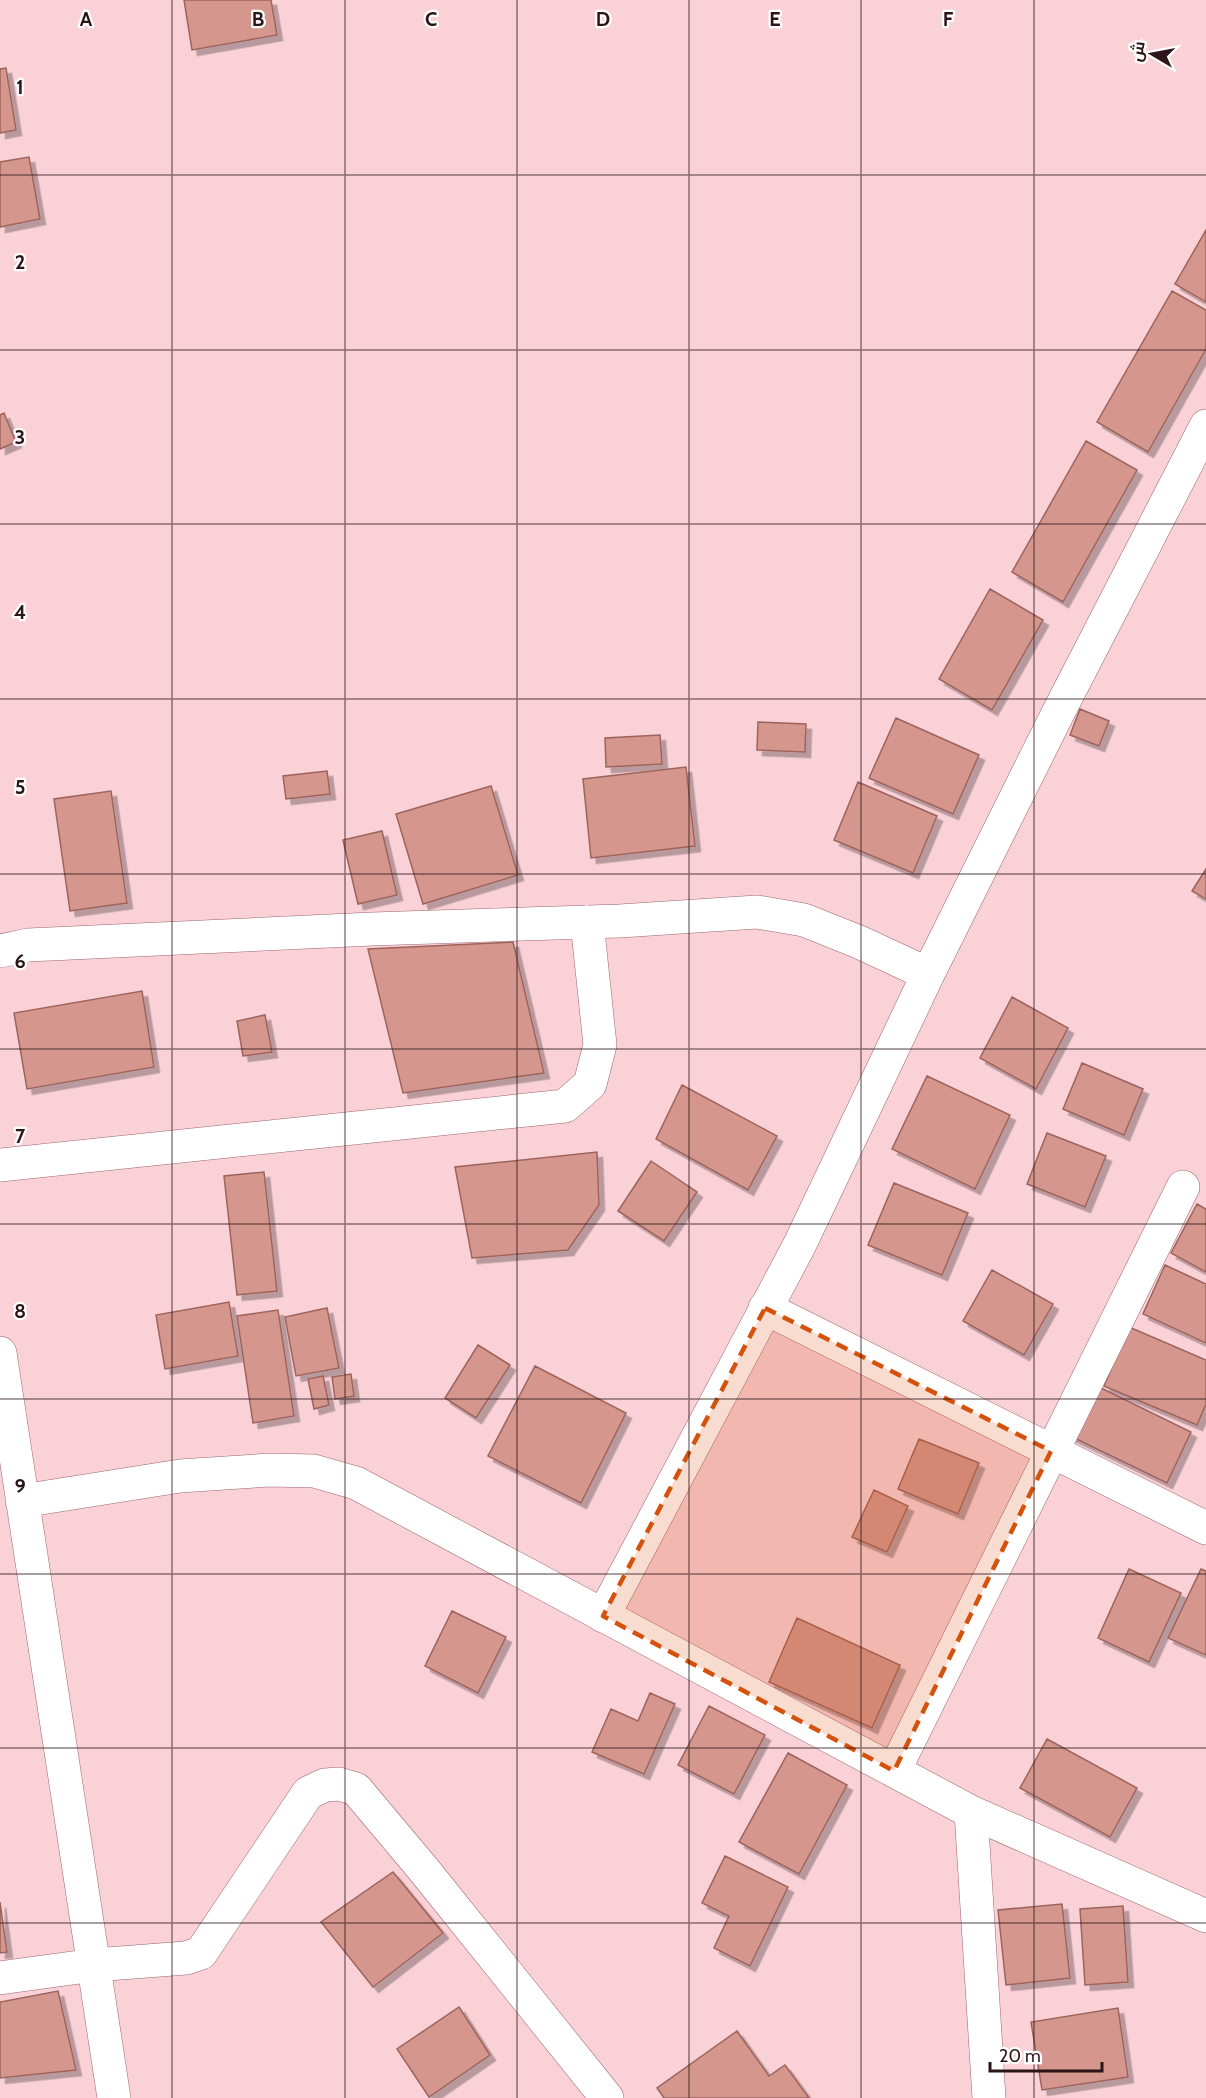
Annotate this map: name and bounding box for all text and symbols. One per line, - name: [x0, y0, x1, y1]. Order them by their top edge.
- text: A: [80, 7, 93, 31]
- text: B: [252, 7, 264, 31]
- text: C: [425, 7, 437, 31]
- text: D: [596, 7, 610, 31]
- text: E: [769, 7, 781, 31]
- text: F: [943, 7, 954, 31]
- north arrow: [1122, 24, 1182, 84]
- text: ش: [1127, 40, 1149, 63]
- text: 1: [16, 75, 24, 99]
- text: 2: [15, 250, 25, 274]
- text: 3: [15, 425, 25, 449]
- text: 4: [14, 600, 26, 624]
- text: 5: [15, 775, 25, 799]
- text: 6: [14, 949, 26, 973]
- text: 7: [15, 1124, 26, 1148]
- text: 8: [14, 1299, 26, 1323]
- text: 9: [14, 1474, 26, 1498]
- scale bar: [990, 2035, 1102, 2073]
- text: 20 m: [999, 2045, 1041, 2067]

